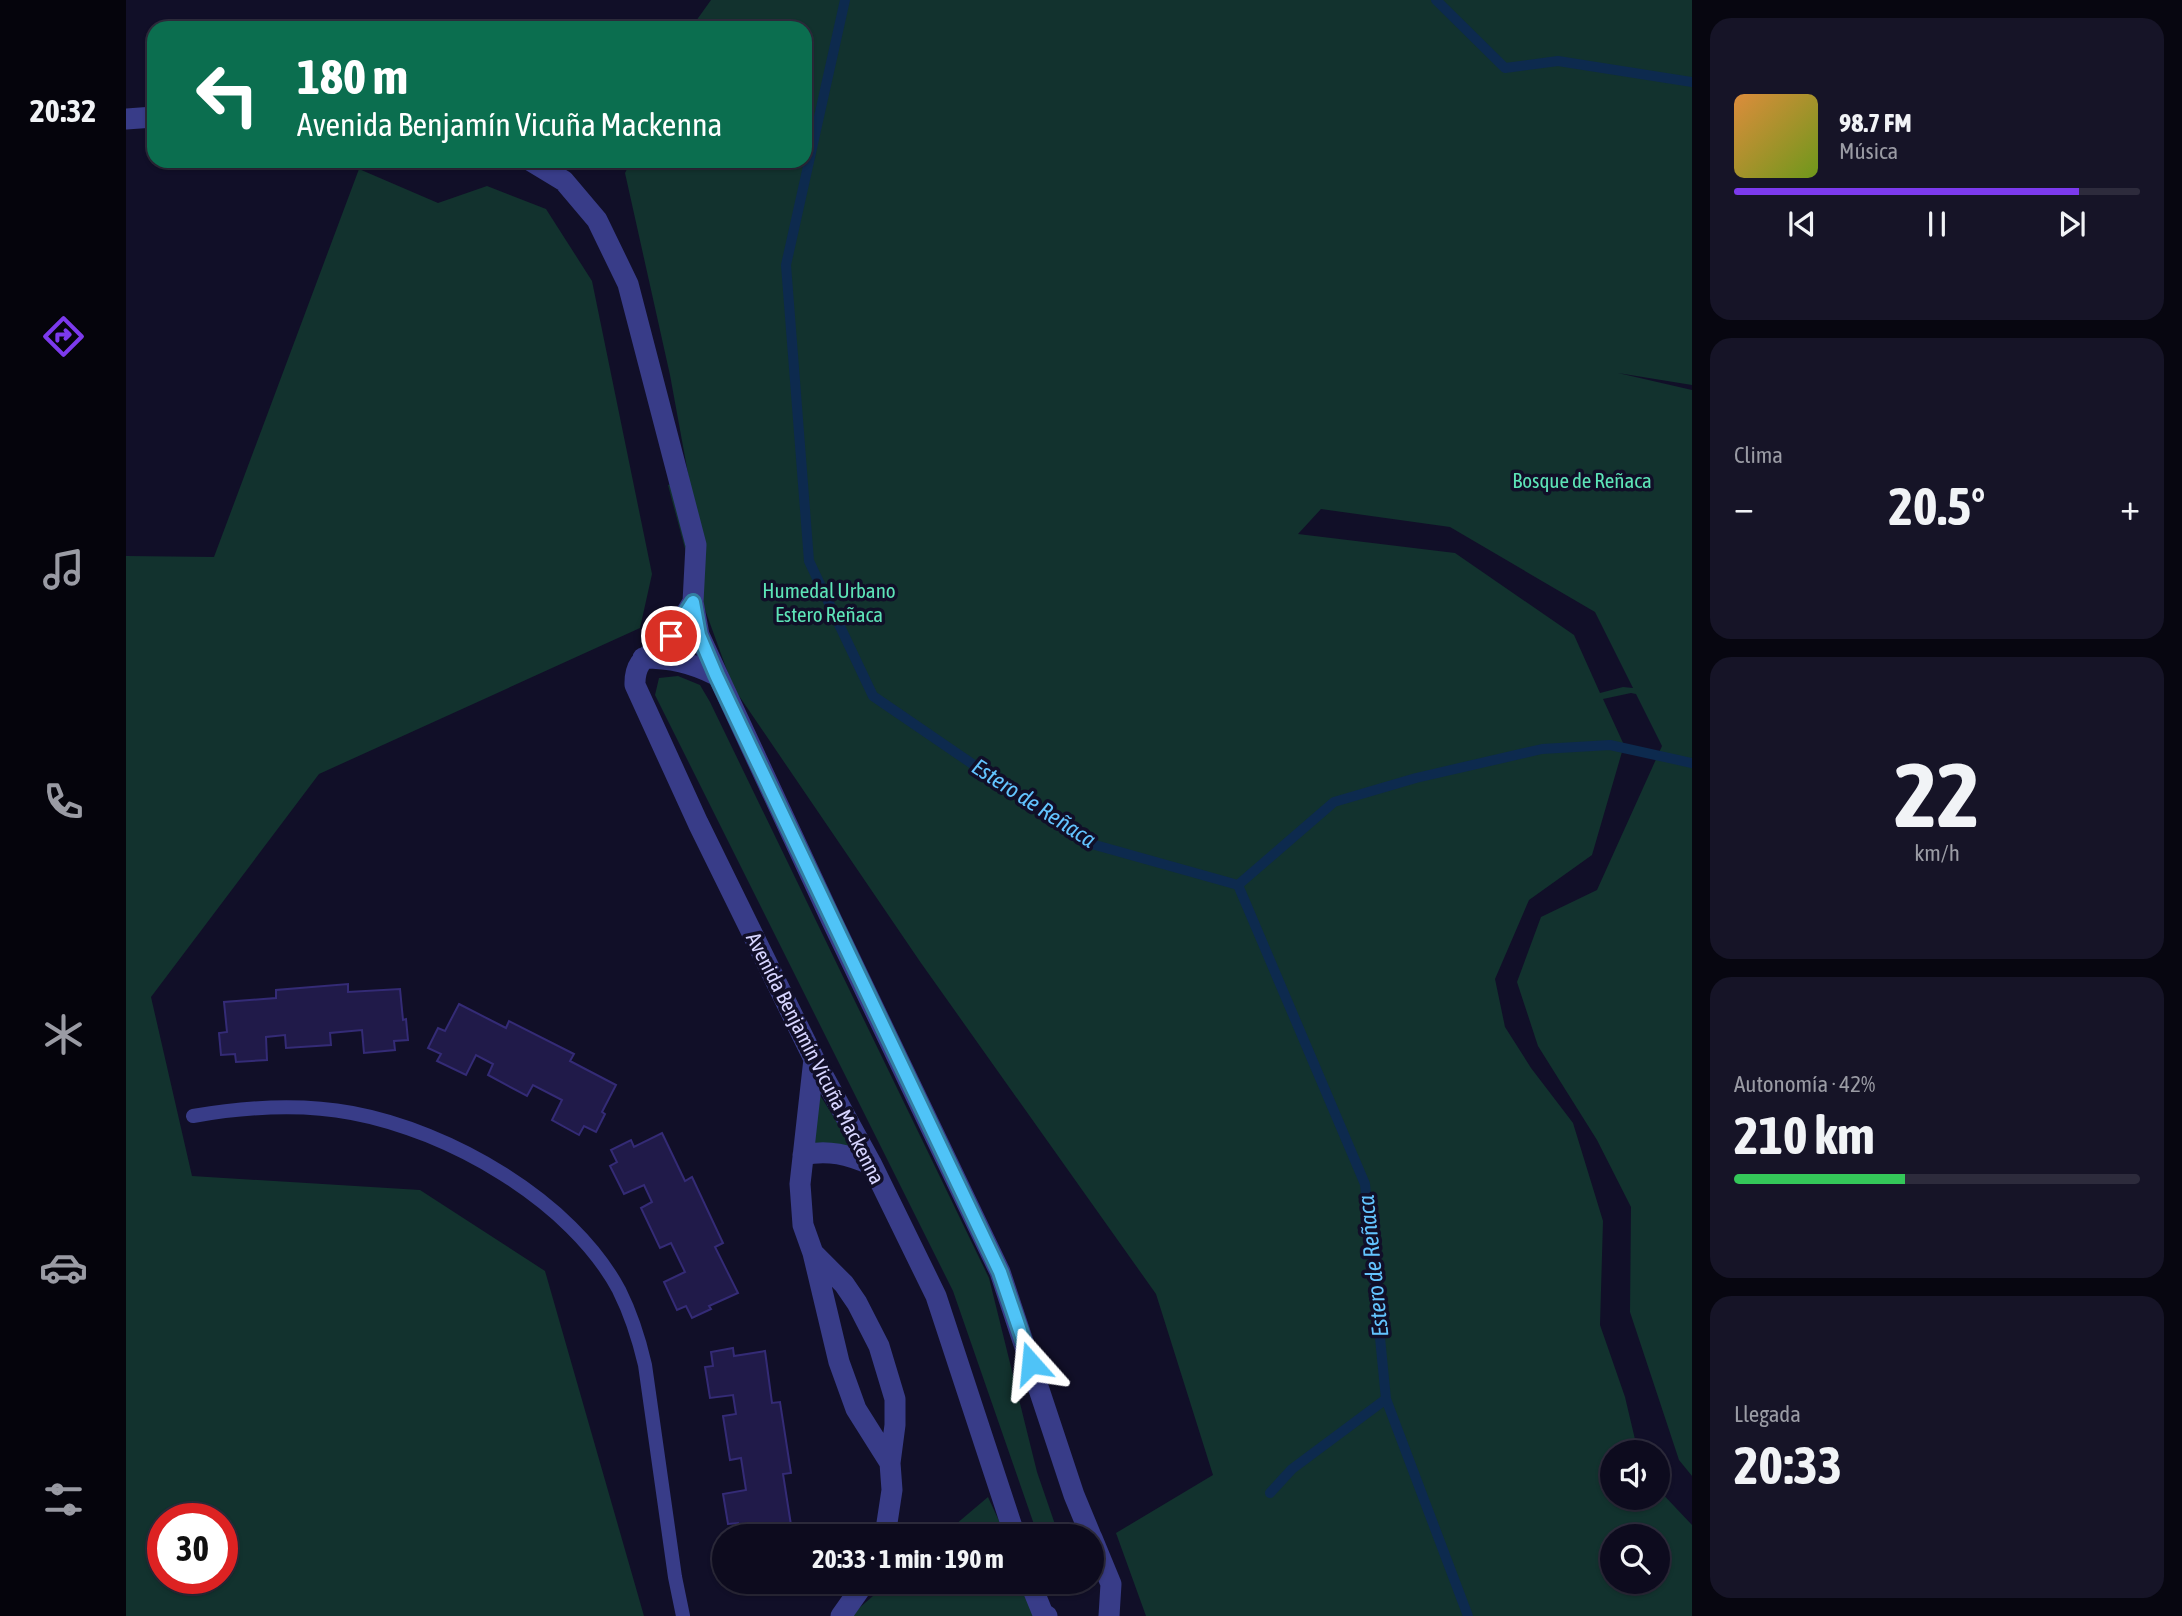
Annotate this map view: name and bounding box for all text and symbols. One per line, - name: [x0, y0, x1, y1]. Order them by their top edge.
- text: 180 m: [297, 48, 408, 104]
- icon: left: [182, 49, 273, 140]
- text: 20:32: [30, 92, 96, 129]
- text: Avenida Benjamín Vicuña Mackenna: [297, 106, 722, 143]
- text: 98.7 FM: [1839, 108, 1912, 138]
- text: Música: [1839, 138, 1898, 164]
- icon: previous: [1783, 205, 1821, 243]
- icon: pause: [1918, 205, 1956, 243]
- icon: next: [2053, 205, 2091, 243]
- icon: directions: [39, 312, 88, 361]
- text: Clima: [1734, 442, 1783, 468]
- park label: Bosque de Reñaca: [1512, 468, 1652, 492]
- text: 20.5°: [1889, 476, 1985, 536]
- text: −: [1734, 485, 1754, 528]
- text: +: [2120, 485, 2140, 528]
- icon: music: [39, 545, 88, 594]
- park label: Humedal Urbano Estero Reñaca: [762, 578, 896, 626]
- pin: [641, 606, 701, 666]
- icon: arrive: [652, 617, 690, 655]
- text: 22: [1894, 742, 1980, 846]
- water label: Estero de Reñaca: [967, 753, 1101, 853]
- icon: phone: [39, 777, 88, 826]
- text: km/h: [1914, 840, 1960, 866]
- street label: Avenida Benjamín Vicuña Mackenna: [742, 928, 890, 1188]
- icon: climate: [39, 1010, 88, 1059]
- text: Autonomía · 42%: [1734, 1071, 1875, 1097]
- text: 210 km: [1734, 1105, 1875, 1165]
- water label: Estero de Reñaca: [1353, 1194, 1393, 1338]
- icon: car: [39, 1243, 88, 1292]
- position arrow: [994, 1326, 1068, 1400]
- text: Llegada: [1734, 1401, 1801, 1427]
- text: 20:33: [1734, 1435, 1842, 1495]
- map controls: [1600, 1440, 1670, 1594]
- button: sound: [1600, 1440, 1670, 1510]
- icon: filters: [39, 1475, 88, 1524]
- speed limit sign: 30: [147, 1503, 238, 1594]
- button: search: [1600, 1524, 1670, 1594]
- text: 20:33 · 1 min · 190 m: [812, 1544, 1004, 1574]

